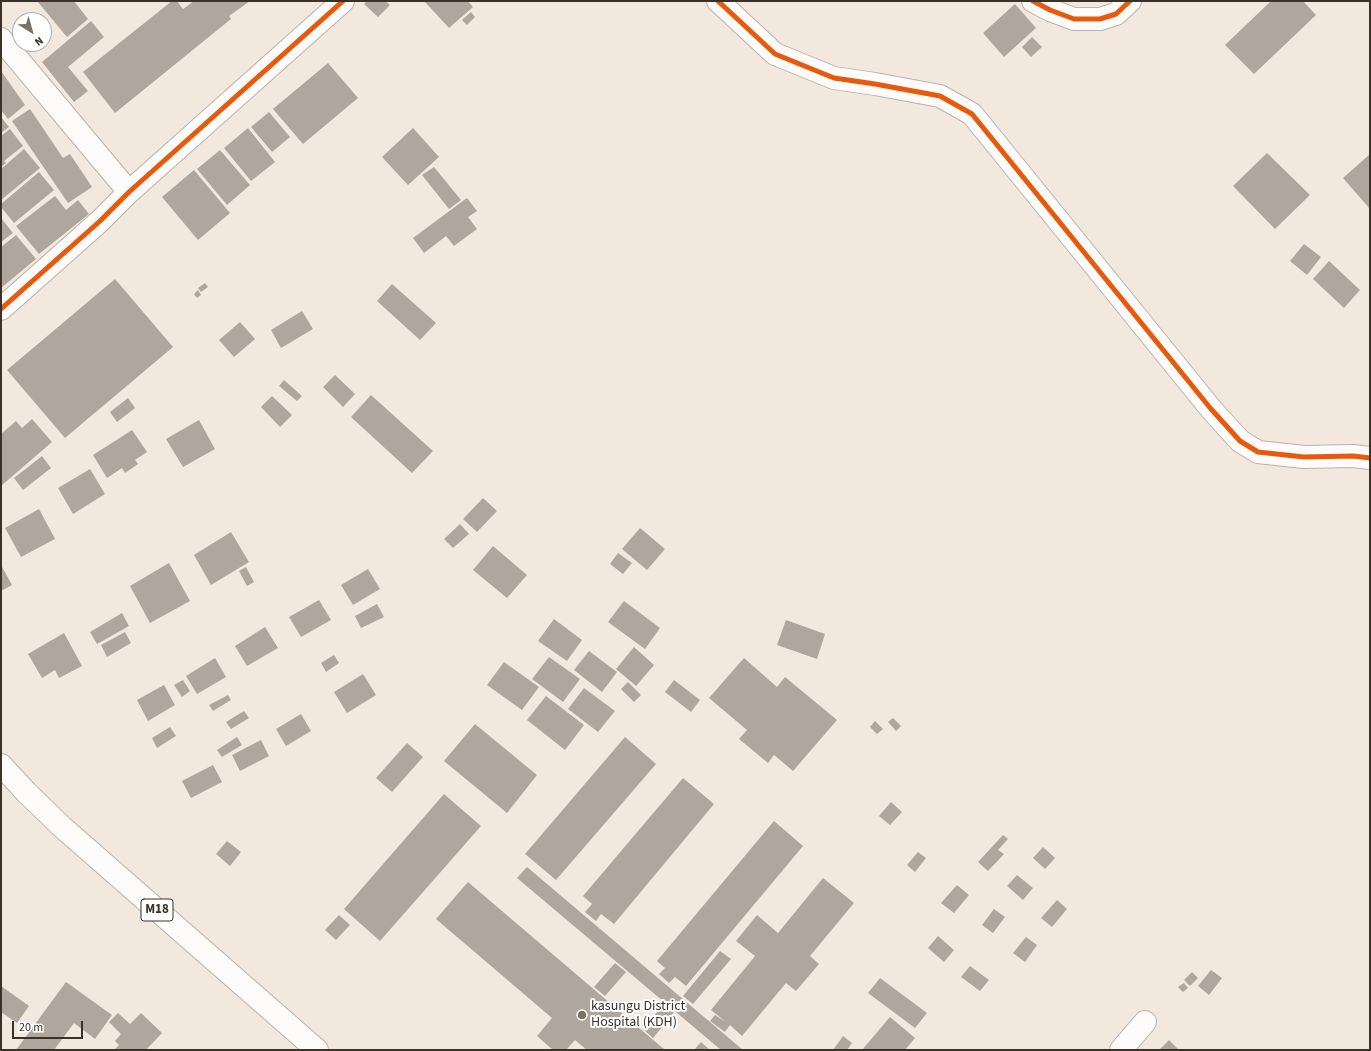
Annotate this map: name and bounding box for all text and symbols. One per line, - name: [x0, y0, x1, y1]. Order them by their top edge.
- north arrow: [12, 12, 52, 52]
- text: N: [31, 33, 46, 49]
- road number: M18: [141, 899, 173, 921]
- place label: kasungu District Hospital (KDH): [591, 999, 685, 1032]
- marker: kasungu District Hospital (KDH): [576, 1009, 588, 1021]
- scale bar: [14, 1013, 85, 1039]
- text: 20 m: [19, 1019, 43, 1036]

